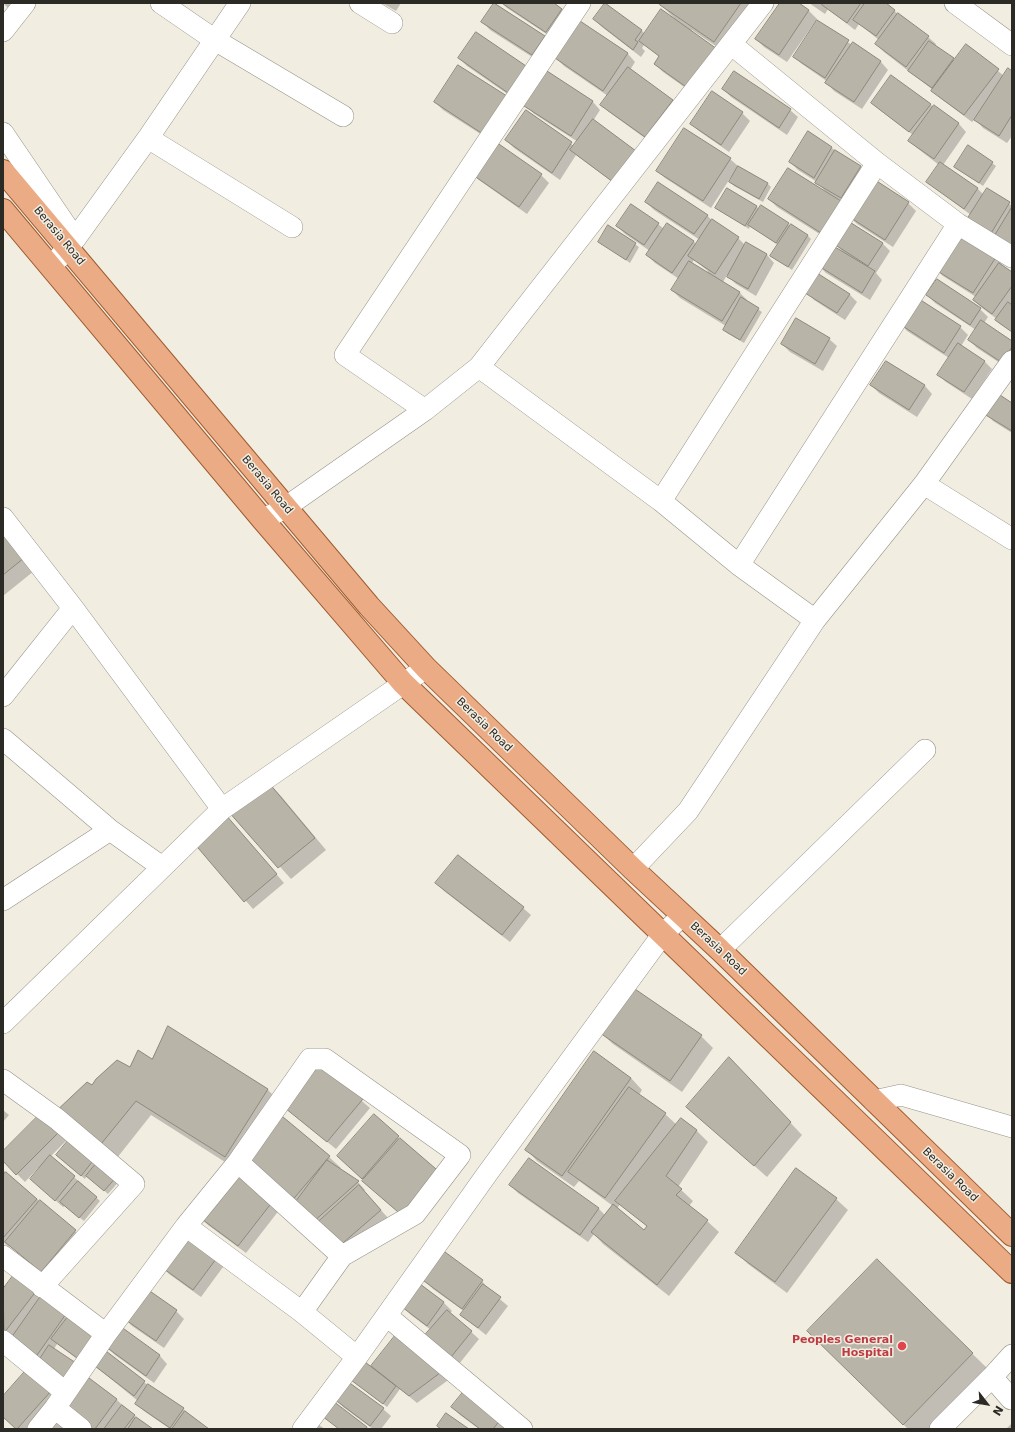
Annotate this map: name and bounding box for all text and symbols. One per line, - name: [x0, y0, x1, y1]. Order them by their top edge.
- street label: Berasia Road: [31, 204, 87, 268]
- street label: Berasia Road: [239, 453, 295, 517]
- street label: Berasia Road: [453, 695, 515, 755]
- street label: Berasia Road: [687, 920, 749, 978]
- street label: Berasia Road: [919, 1145, 981, 1205]
- place label: Peoples General Hospital: [792, 1333, 893, 1359]
- marker: Peoples General Hospital: [896, 1340, 908, 1352]
- north arrow: [967, 1384, 1007, 1424]
- text: N: [990, 1403, 1006, 1418]

